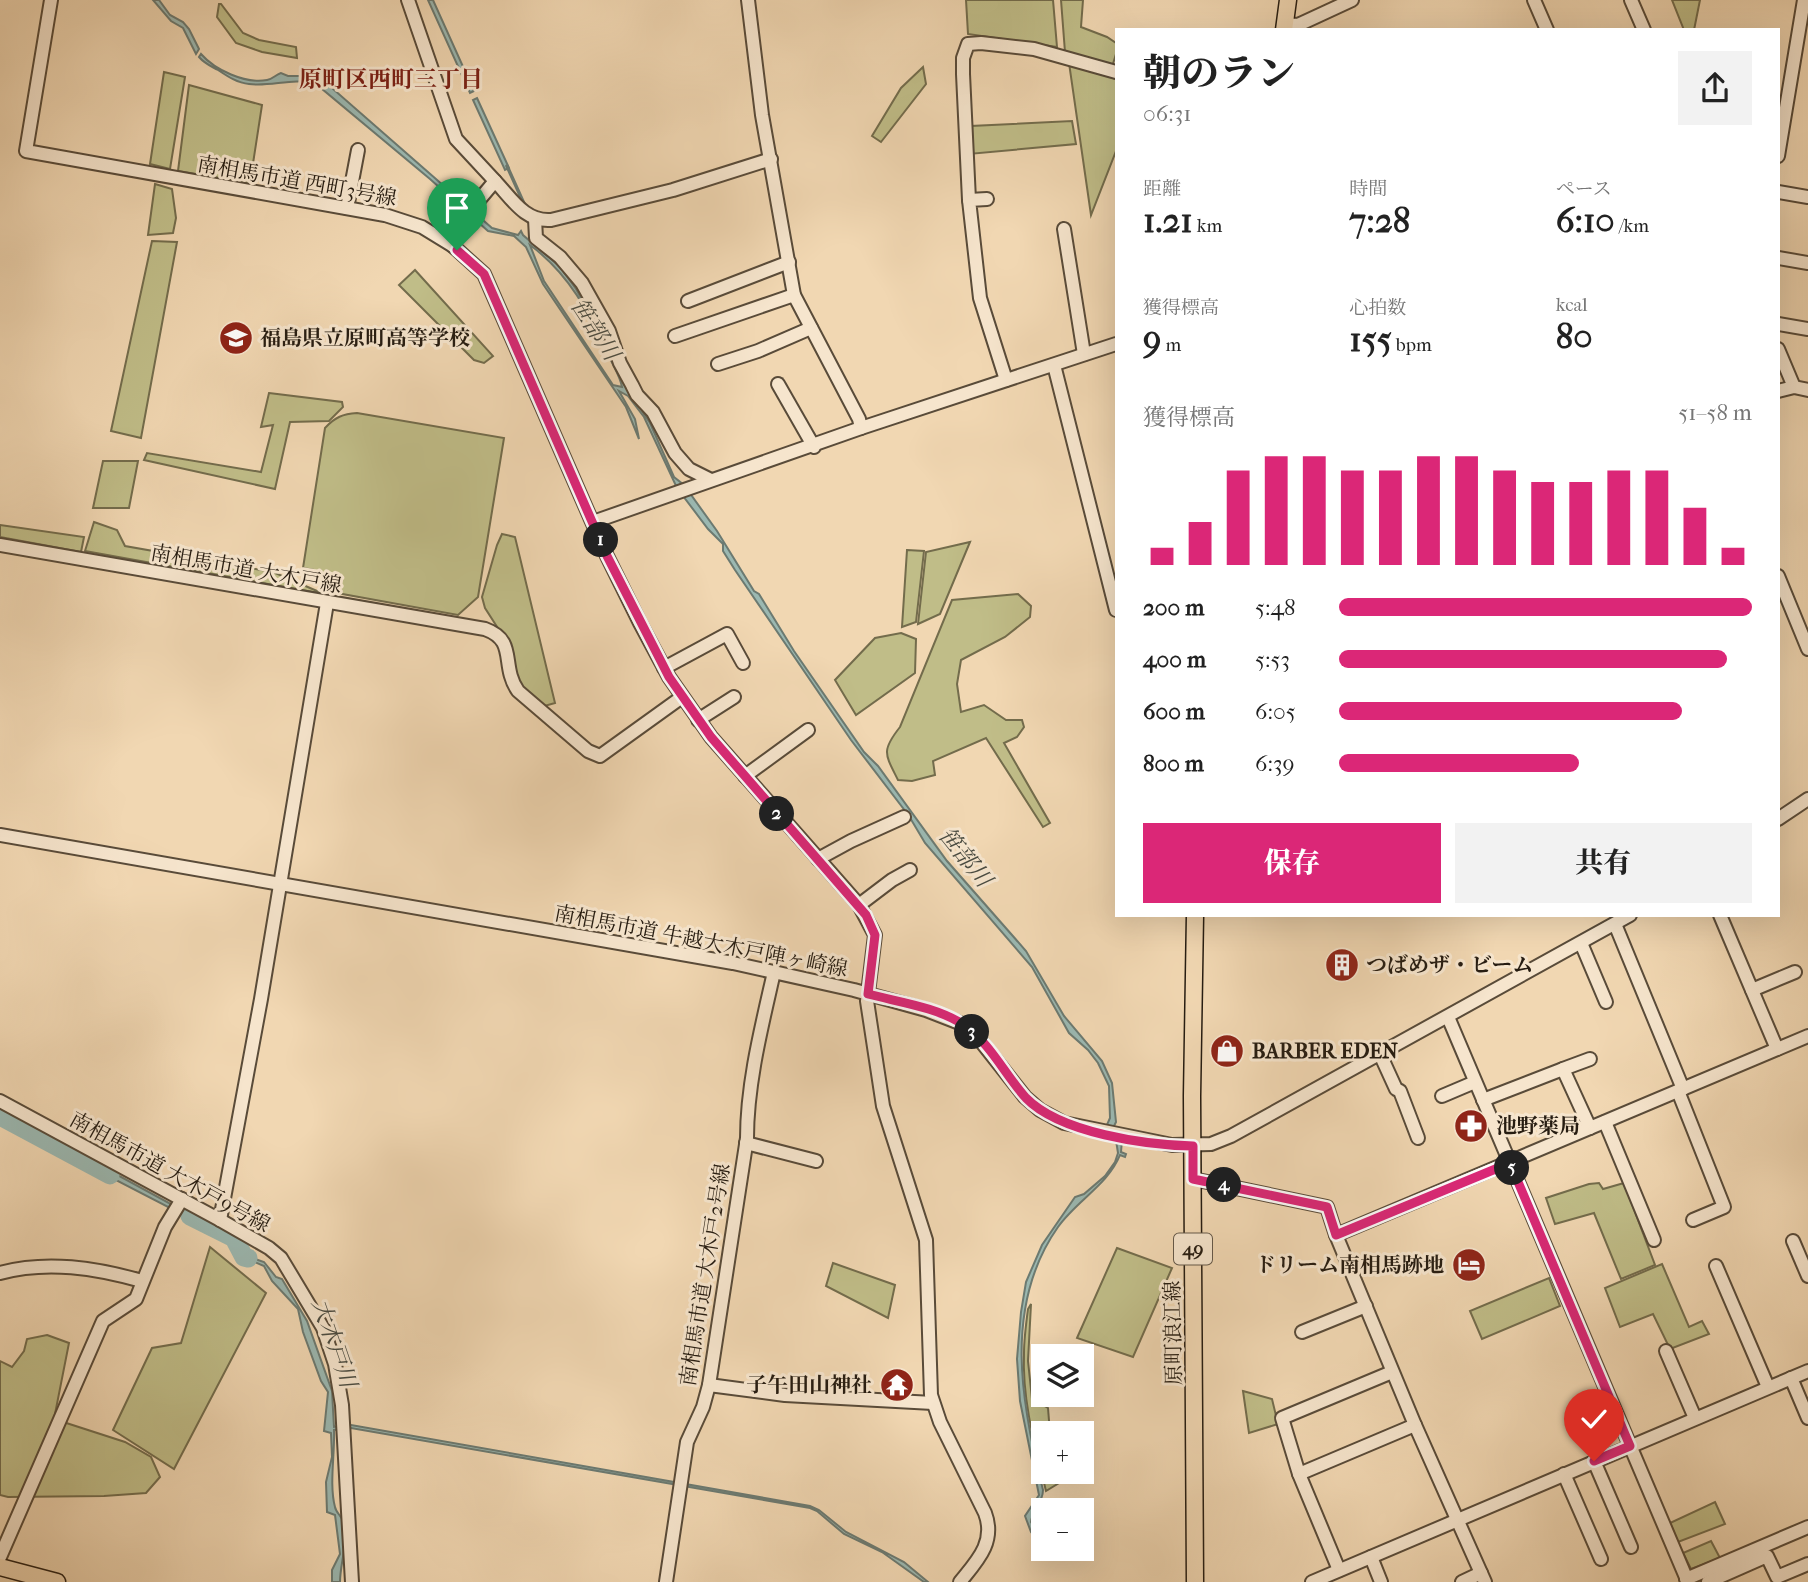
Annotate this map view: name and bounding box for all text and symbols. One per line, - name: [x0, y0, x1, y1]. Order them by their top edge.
- text: 朝のラン: [1143, 51, 1295, 96]
- button: share: [1678, 51, 1752, 125]
- district label: 原町区西町三丁目: [299, 66, 483, 93]
- text: 06:31: [1143, 100, 1191, 127]
- street label: 南相馬市道 西町3号線: [195, 152, 399, 210]
- pin: [427, 178, 487, 250]
- text: 距離: [1143, 178, 1181, 200]
- text: 時間: [1349, 178, 1387, 200]
- text: ペース: [1556, 178, 1612, 200]
- icon: arrive: [438, 189, 476, 227]
- text: 1.21: [1143, 200, 1193, 241]
- text: 7:28: [1349, 200, 1410, 241]
- text: 6:10: [1556, 200, 1615, 241]
- text: km: [1193, 215, 1222, 237]
- text: /km: [1615, 215, 1649, 237]
- water label: 笹部川: [565, 293, 627, 368]
- text: kcal: [1556, 294, 1588, 316]
- text: 獲得標高: [1143, 297, 1219, 319]
- text: 心拍数: [1349, 297, 1406, 319]
- text: 80: [1556, 316, 1593, 357]
- school or university icon: 福島県立原町高等学校: [217, 319, 255, 357]
- text: 9: [1143, 319, 1161, 360]
- text: 155: [1349, 319, 1392, 360]
- place label: 福島県立原町高等学校: [260, 326, 470, 350]
- text: m: [1161, 334, 1181, 356]
- text: bpm: [1392, 334, 1432, 356]
- text: 51–58 m: [1678, 399, 1752, 426]
- text: 獲得標高: [1143, 404, 1235, 431]
- pin: 1: [584, 522, 618, 558]
- text: 1: [597, 528, 604, 550]
- street label: 南相馬市道 大木戸線: [149, 540, 343, 598]
- text: 200 m: [1143, 594, 1204, 621]
- text: 5:48: [1255, 594, 1296, 621]
- text: 400 m: [1143, 646, 1206, 673]
- text: 5:53: [1255, 646, 1290, 673]
- text: 600 m: [1143, 698, 1205, 725]
- text: 6:05: [1255, 698, 1296, 725]
- text: 800 m: [1143, 750, 1204, 777]
- text: 6:39: [1255, 750, 1295, 777]
- pin: 2: [760, 796, 794, 832]
- text: 2: [772, 802, 781, 824]
- water label: 笹部川: [933, 822, 999, 895]
- button: 保存: [1143, 823, 1441, 903]
- button: 共有: [1455, 823, 1752, 903]
- street label: 南相馬市道 牛越大木戸陣ヶ崎線: [552, 901, 850, 981]
- building icon: つばめザ・ビーム: [1323, 946, 1361, 984]
- place label: つばめザ・ビーム: [1366, 953, 1533, 977]
- pin: 3: [954, 1014, 990, 1050]
- text: 3: [968, 1020, 975, 1042]
- shop icon: BARBER EDEN: [1208, 1032, 1246, 1070]
- place label: BARBER EDEN: [1252, 1039, 1398, 1063]
- street label: 南相馬市道 大木戸9号線: [66, 1107, 274, 1237]
- pharmacy icon: 池野薬局: [1452, 1107, 1490, 1145]
- place label: 池野薬局: [1496, 1114, 1580, 1138]
- pin: 5: [1494, 1150, 1530, 1186]
- text: 5: [1507, 1156, 1516, 1178]
- street label: 南相馬市道 大木戸2号線: [676, 1162, 734, 1388]
- pin: 4: [1206, 1168, 1242, 1202]
- text: 4: [1218, 1173, 1229, 1195]
- road number: 49: [1174, 1233, 1212, 1264]
- hotel icon: ドリーム南相馬跡地: [1450, 1246, 1488, 1284]
- place label: ドリーム南相馬跡地: [1255, 1253, 1444, 1277]
- street label: 原町浪江線: [1160, 1280, 1186, 1386]
- water label: 大木戸川: [306, 1295, 363, 1394]
- map controls: [1031, 1344, 1094, 1561]
- button: layers: [1031, 1344, 1094, 1407]
- temple icon: 子午田山神社: [878, 1366, 916, 1404]
- place label: 子午田山神社: [746, 1373, 872, 1397]
- pin: [1564, 1389, 1624, 1461]
- icon: check: [1575, 1400, 1613, 1438]
- button: +: [1031, 1421, 1094, 1484]
- button: −: [1031, 1498, 1094, 1561]

